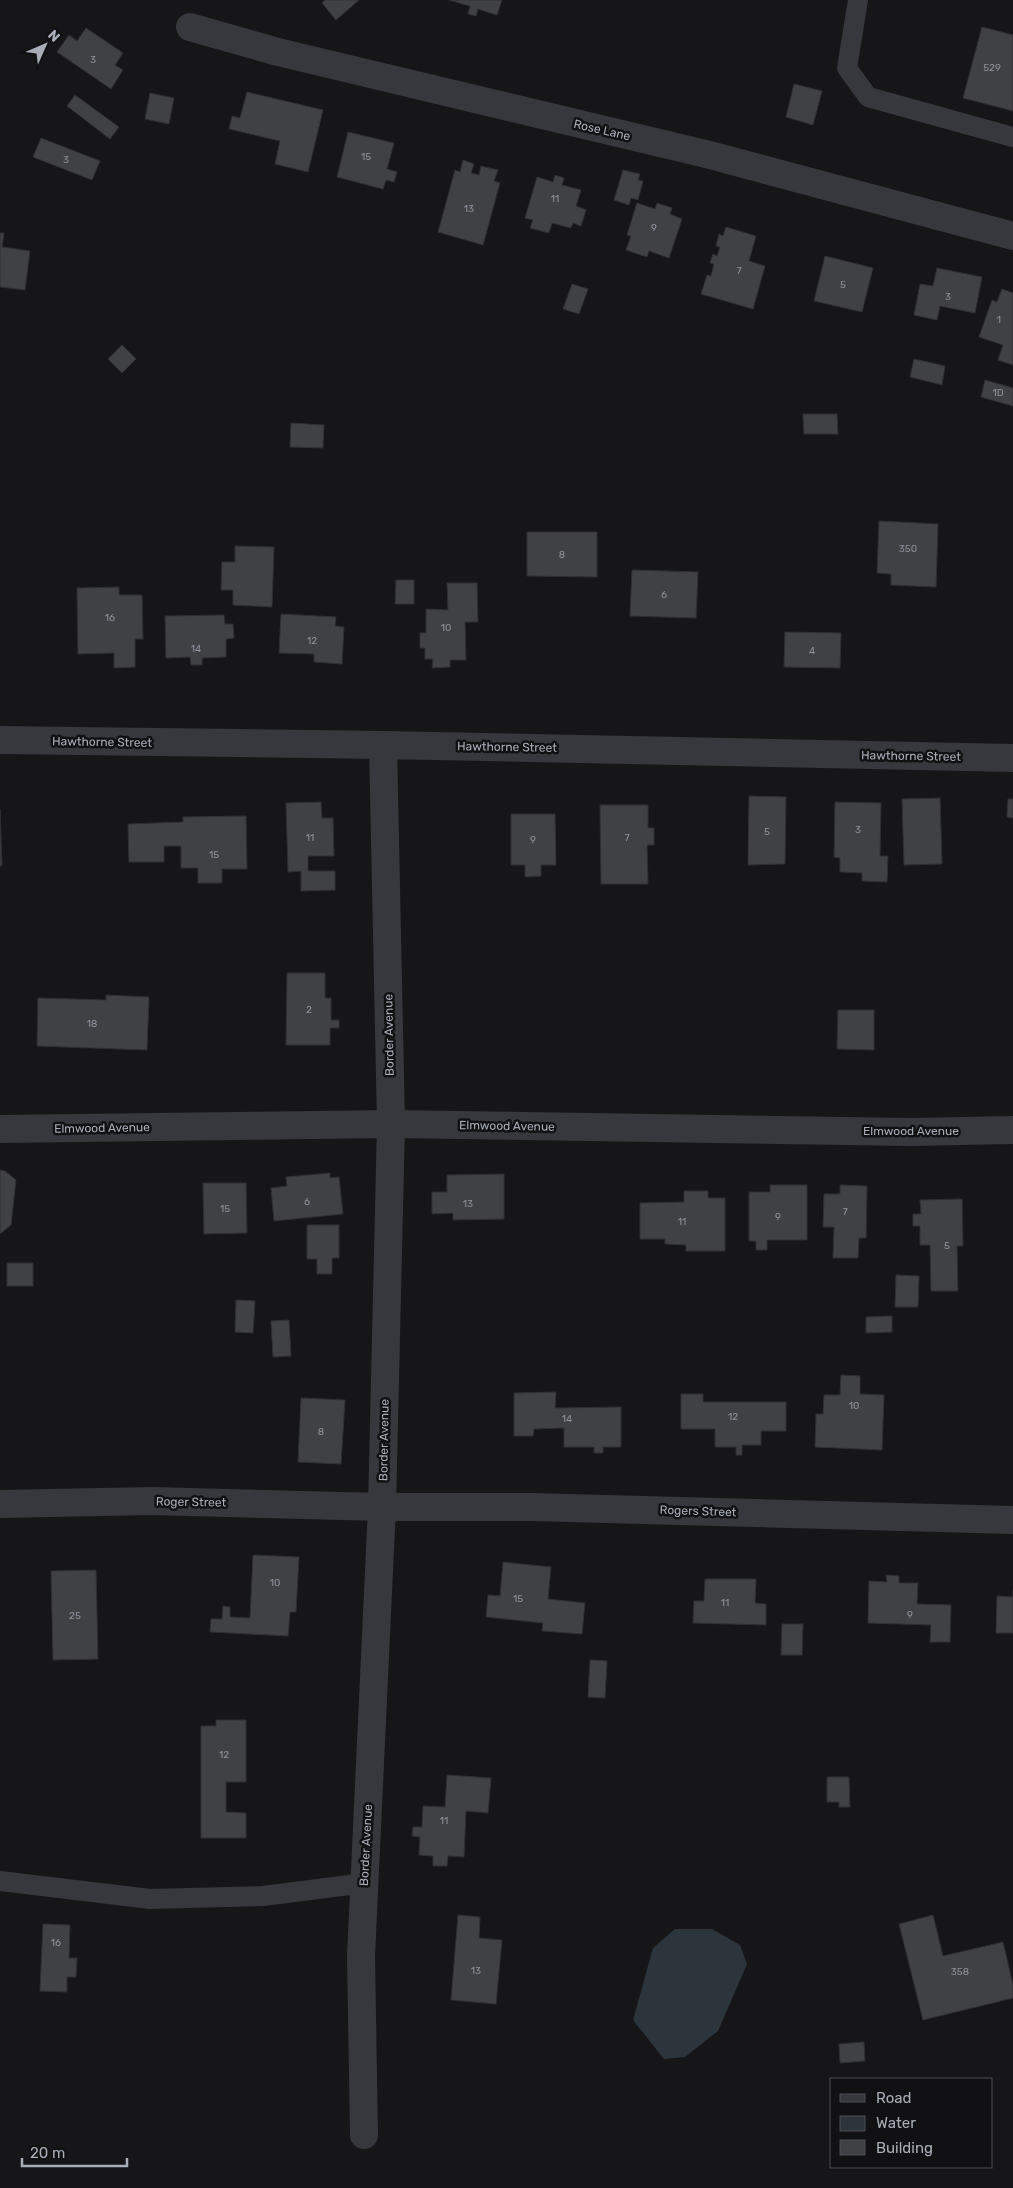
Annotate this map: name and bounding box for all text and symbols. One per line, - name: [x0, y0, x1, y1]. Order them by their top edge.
- north arrow: [20, 20, 70, 70]
- text: N: [44, 27, 63, 46]
- house number: 3: [90, 54, 96, 66]
- house number: 529: [983, 62, 1001, 74]
- street label: Rose Lane: [572, 117, 632, 143]
- house number: 15: [361, 151, 371, 163]
- house number: 3: [63, 154, 69, 166]
- house number: 11: [551, 193, 559, 205]
- house number: 13: [464, 203, 474, 215]
- house number: 9: [651, 222, 657, 234]
- house number: 7: [736, 265, 742, 277]
- house number: 5: [840, 279, 846, 291]
- house number: 3: [945, 291, 951, 303]
- house number: 1: [997, 314, 1001, 326]
- house number: 1D: [992, 387, 1004, 399]
- house number: 350: [899, 543, 917, 555]
- house number: 8: [559, 549, 565, 561]
- house number: 6: [661, 589, 667, 601]
- house number: 16: [105, 612, 115, 624]
- house number: 10: [441, 622, 451, 634]
- house number: 12: [307, 635, 317, 647]
- house number: 14: [191, 643, 201, 655]
- house number: 4: [809, 645, 815, 657]
- street label: Hawthorne Street: [52, 734, 152, 750]
- street label: Hawthorne Street: [457, 739, 557, 755]
- street label: Hawthorne Street: [861, 748, 961, 764]
- house number: 3: [855, 824, 861, 836]
- house number: 5: [764, 826, 770, 838]
- house number: 11: [306, 832, 314, 844]
- house number: 7: [624, 832, 630, 844]
- house number: 9: [530, 834, 536, 846]
- house number: 15: [209, 849, 219, 861]
- street label: Border Avenue: [381, 994, 397, 1076]
- house number: 2: [306, 1004, 312, 1016]
- house number: 18: [87, 1018, 97, 1030]
- street label: Elmwood Avenue: [459, 1118, 555, 1134]
- street label: Elmwood Avenue: [54, 1120, 150, 1136]
- street label: Elmwood Avenue: [863, 1124, 959, 1138]
- house number: 6: [304, 1196, 310, 1208]
- house number: 13: [463, 1198, 473, 1210]
- house number: 15: [220, 1203, 230, 1215]
- house number: 7: [842, 1206, 848, 1218]
- house number: 9: [775, 1211, 781, 1223]
- house number: 11: [678, 1216, 686, 1228]
- house number: 5: [944, 1240, 950, 1252]
- street label: Border Avenue: [376, 1399, 392, 1481]
- house number: 10: [849, 1400, 859, 1412]
- house number: 12: [728, 1411, 738, 1423]
- house number: 14: [562, 1413, 572, 1425]
- house number: 8: [318, 1426, 324, 1438]
- street label: Roger Street: [156, 1494, 227, 1510]
- street label: Rogers Street: [659, 1503, 737, 1519]
- house number: 10: [270, 1577, 280, 1589]
- house number: 15: [513, 1593, 523, 1605]
- house number: 11: [721, 1597, 729, 1609]
- house number: 9: [907, 1609, 913, 1621]
- house number: 25: [69, 1610, 81, 1622]
- house number: 12: [219, 1749, 229, 1761]
- street label: Border Avenue: [357, 1803, 375, 1886]
- house number: 11: [440, 1815, 448, 1827]
- house number: 16: [51, 1937, 61, 1949]
- house number: 13: [471, 1965, 481, 1977]
- house number: 358: [951, 1966, 969, 1978]
- legend: [830, 2078, 993, 2168]
- text: Road: [876, 2089, 912, 2107]
- text: Water: [876, 2114, 916, 2132]
- scale bar: [22, 2136, 128, 2168]
- text: Building: [876, 2139, 933, 2157]
- text: 20 m: [30, 2144, 65, 2162]

